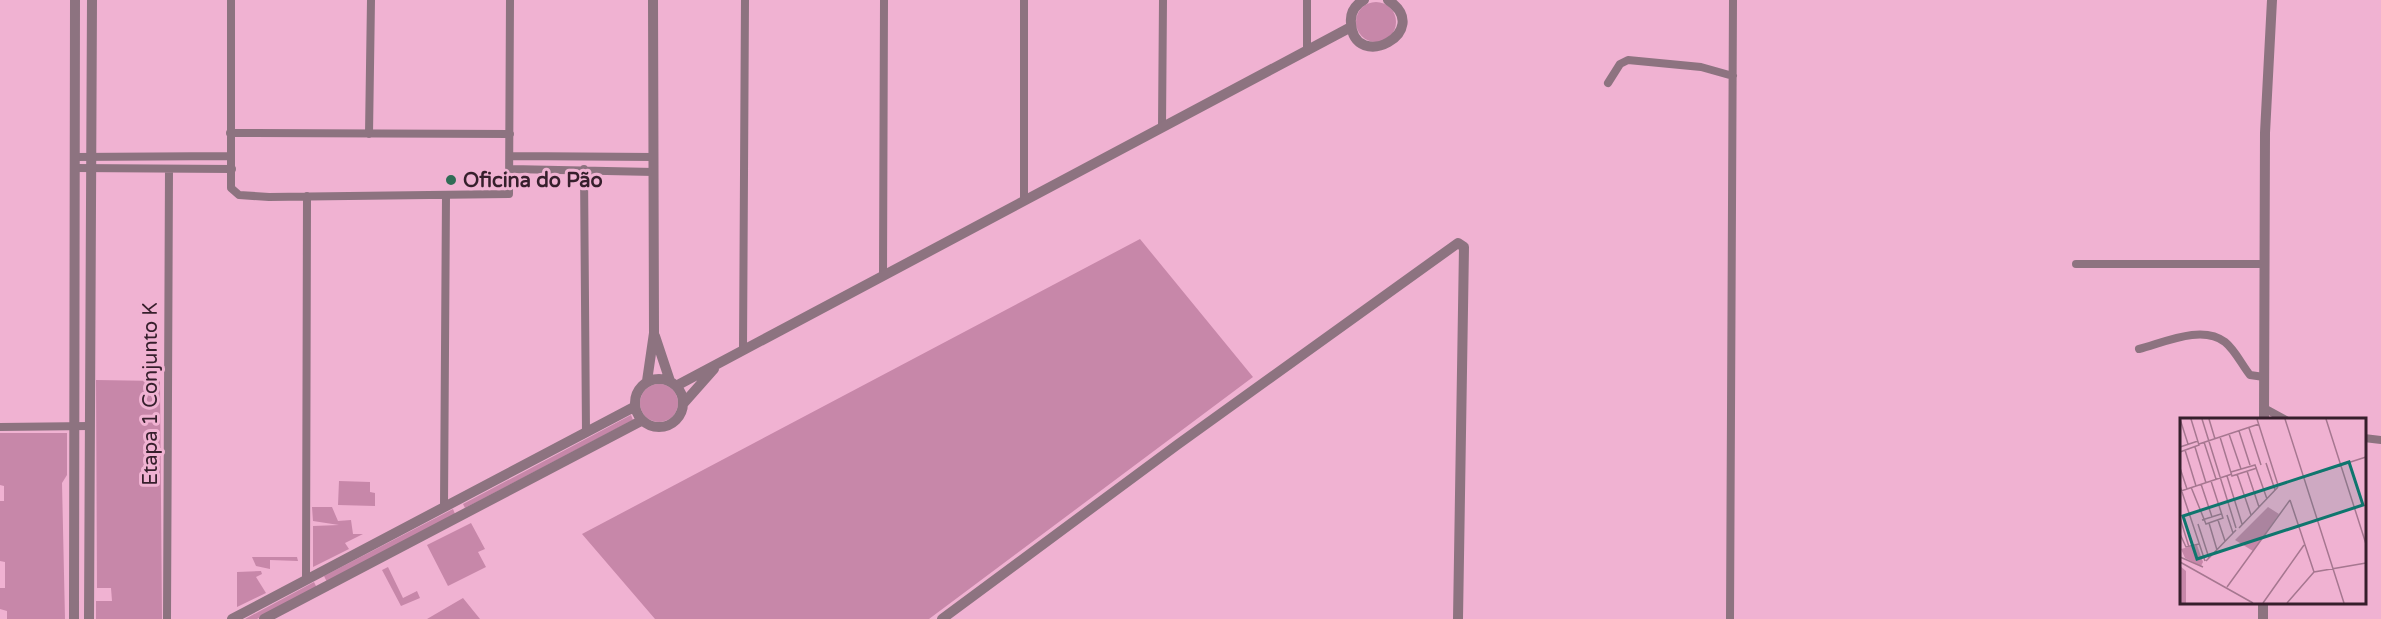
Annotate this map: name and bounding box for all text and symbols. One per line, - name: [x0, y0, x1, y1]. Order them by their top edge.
- place label: Oficina do Pão: [463, 169, 603, 193]
- marker: Oficina do Pão: [444, 173, 458, 187]
- street label: Etapa 1 Conjunto K: [139, 302, 163, 486]
- inset map: [2180, 418, 2366, 604]

